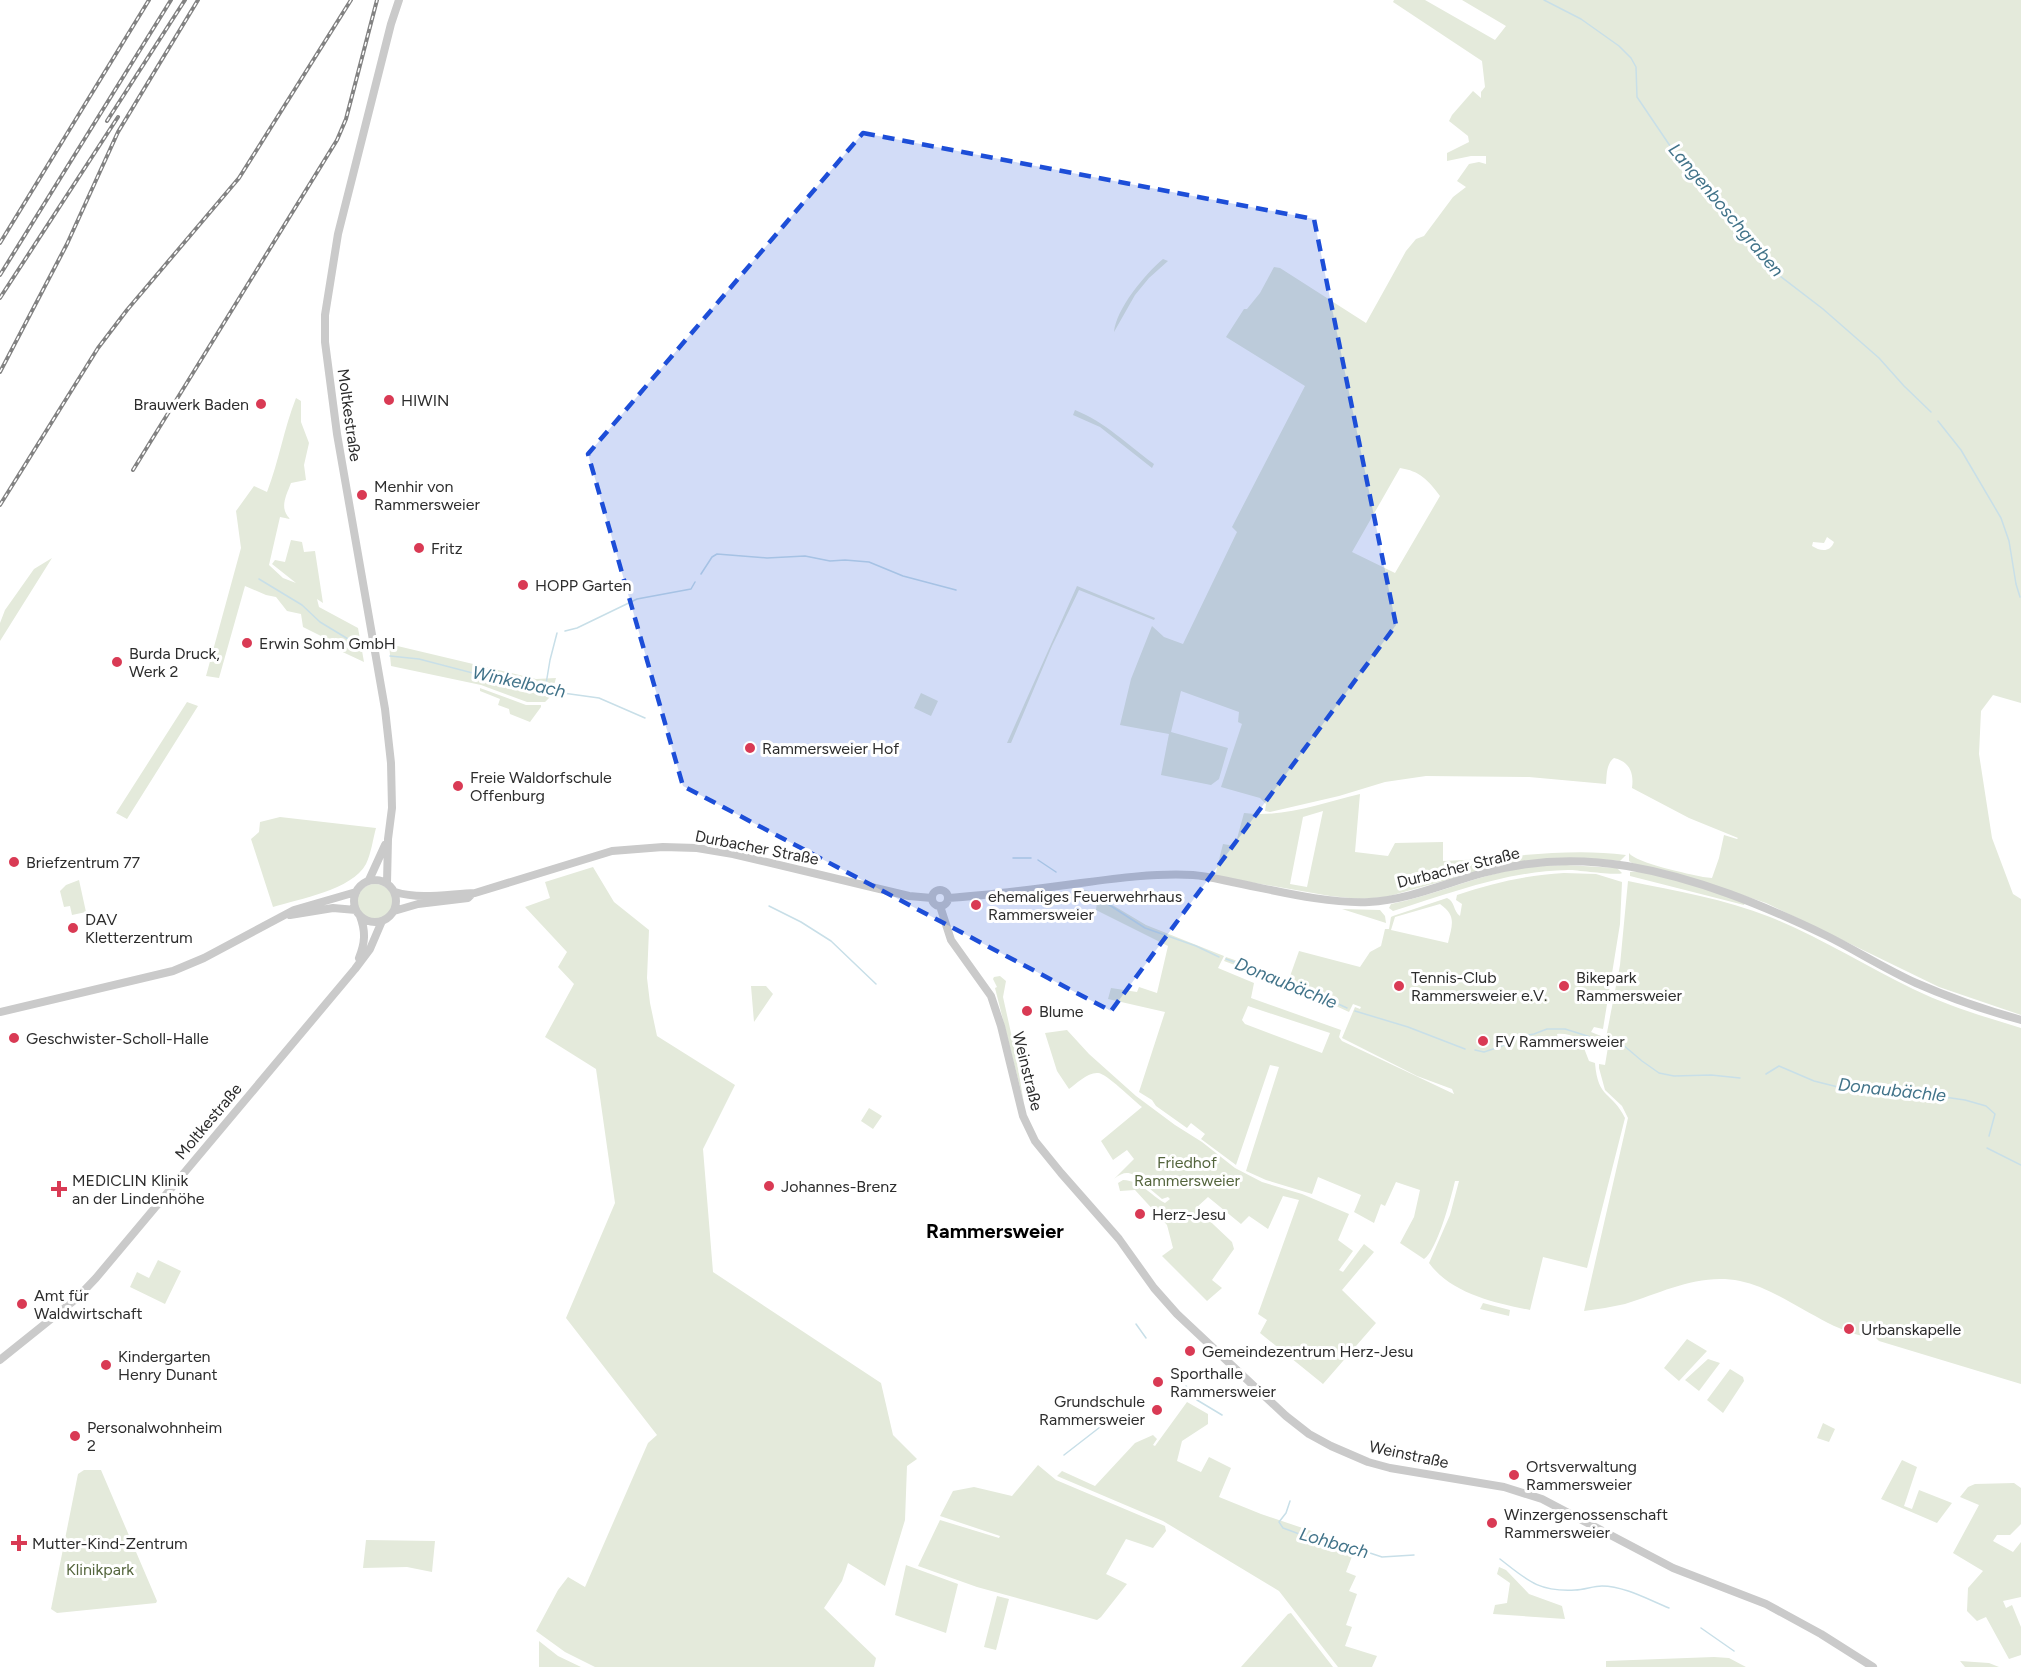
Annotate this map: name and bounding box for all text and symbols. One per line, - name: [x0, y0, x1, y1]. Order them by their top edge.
- water label: Langenboschgraben: [1664, 139, 1788, 281]
- street label: Moltkestraße: [334, 367, 365, 463]
- place label: HIWIN: [401, 391, 449, 410]
- marker: HIWIN: [382, 393, 396, 407]
- place label: Brauwerk Baden: [134, 395, 249, 414]
- marker: Brauwerk Baden: [254, 397, 268, 411]
- place label: Menhir von Rammersweier: [374, 477, 481, 514]
- marker: Menhir von Rammersweier: [355, 488, 369, 502]
- place label: Fritz: [431, 539, 463, 558]
- marker: Fritz: [412, 541, 426, 555]
- place label: HOPP Garten: [535, 576, 631, 595]
- marker: HOPP Garten: [516, 578, 530, 592]
- place label: Erwin Sohm GmbH: [259, 634, 396, 653]
- marker: Erwin Sohm GmbH: [240, 636, 254, 650]
- place label: Burda Druck, Werk 2: [129, 644, 220, 681]
- marker: Burda Druck, Werk 2: [110, 655, 124, 669]
- water label: Winkelbach: [470, 661, 568, 703]
- place label: Rammersweier Hof: [762, 739, 899, 758]
- marker: Rammersweier Hof: [743, 741, 757, 755]
- place label: Freie Waldorfschule Offenburg: [470, 768, 612, 805]
- marker: Freie Waldorfschule Offenburg: [451, 779, 465, 793]
- street label: Durbacher Straße: [693, 826, 821, 869]
- street label: Durbacher Straße: [1395, 843, 1522, 892]
- place label: Briefzentrum 77: [26, 853, 141, 872]
- marker: Briefzentrum 77: [7, 855, 21, 869]
- place label: ehemaliges Feuerwehrhaus Rammersweier: [988, 887, 1182, 924]
- marker: ehemaliges Feuerwehrhaus Rammersweier: [969, 898, 983, 912]
- place label: DAV Kletterzentrum: [85, 910, 193, 947]
- marker: DAV Kletterzentrum: [66, 921, 80, 935]
- water label: Donaubächle: [1232, 953, 1340, 1014]
- place label: Tennis-Club Rammersweier e.V.: [1411, 968, 1547, 1005]
- place label: Bikepark Rammersweier: [1576, 968, 1683, 1005]
- marker: Tennis-Club Rammersweier e.V.: [1392, 979, 1406, 993]
- marker: Bikepark Rammersweier: [1557, 979, 1571, 993]
- place label: Blume: [1039, 1002, 1084, 1021]
- marker: Blume: [1020, 1004, 1034, 1018]
- place label: Geschwister-Scholl-Halle: [26, 1029, 209, 1048]
- street label: Weinstraße: [1009, 1030, 1047, 1113]
- marker: Geschwister-Scholl-Halle: [7, 1031, 21, 1045]
- place label: FV Rammersweier: [1495, 1032, 1625, 1051]
- marker: FV Rammersweier: [1476, 1034, 1490, 1048]
- water label: Donaubächle: [1837, 1073, 1947, 1107]
- street label: Moltkestraße: [171, 1079, 246, 1163]
- park label: Friedhof Rammersweier: [1134, 1153, 1241, 1190]
- place label: MEDICLIN Klinik an der Lindenhöhe: [72, 1171, 205, 1208]
- place label: Johannes-Brenz: [781, 1177, 897, 1196]
- marker: Johannes-Brenz: [762, 1179, 776, 1193]
- marker: MEDICLIN Klinik an der Lindenhöhe: [50, 1180, 68, 1198]
- place label: Herz-Jesu: [1152, 1205, 1226, 1224]
- marker: Herz-Jesu: [1133, 1207, 1147, 1221]
- district label: Rammersweier: [926, 1219, 1064, 1243]
- place label: Amt für Waldwirtschaft: [34, 1286, 143, 1323]
- marker: Amt für Waldwirtschaft: [15, 1297, 29, 1311]
- place label: Urbanskapelle: [1861, 1320, 1962, 1339]
- marker: Urbanskapelle: [1842, 1322, 1856, 1336]
- place label: Gemeindezentrum Herz-Jesu: [1202, 1342, 1414, 1361]
- marker: Gemeindezentrum Herz-Jesu: [1183, 1344, 1197, 1358]
- place label: Kindergarten Henry Dunant: [118, 1347, 217, 1384]
- marker: Kindergarten Henry Dunant: [99, 1358, 113, 1372]
- place label: Sporthalle Rammersweier: [1170, 1364, 1277, 1401]
- marker: Sporthalle Rammersweier: [1151, 1375, 1165, 1389]
- place label: Grundschule Rammersweier: [1039, 1392, 1146, 1429]
- marker: Grundschule Rammersweier: [1150, 1403, 1164, 1417]
- place label: Personalwohnheim 2: [87, 1418, 222, 1455]
- marker: Personalwohnheim 2: [68, 1429, 82, 1443]
- street label: Weinstraße: [1367, 1437, 1451, 1472]
- place label: Ortsverwaltung Rammersweier: [1526, 1457, 1637, 1494]
- marker: Ortsverwaltung Rammersweier: [1507, 1468, 1521, 1482]
- place label: Winzergenossenschaft Rammersweier: [1504, 1505, 1668, 1542]
- marker: Winzergenossenschaft Rammersweier: [1485, 1516, 1499, 1530]
- water label: Lohbach: [1297, 1523, 1371, 1563]
- marker: Mutter-Kind-Zentrum: [10, 1534, 28, 1552]
- place label: Mutter-Kind-Zentrum: [32, 1534, 188, 1553]
- park label: Klinikpark: [66, 1560, 134, 1579]

